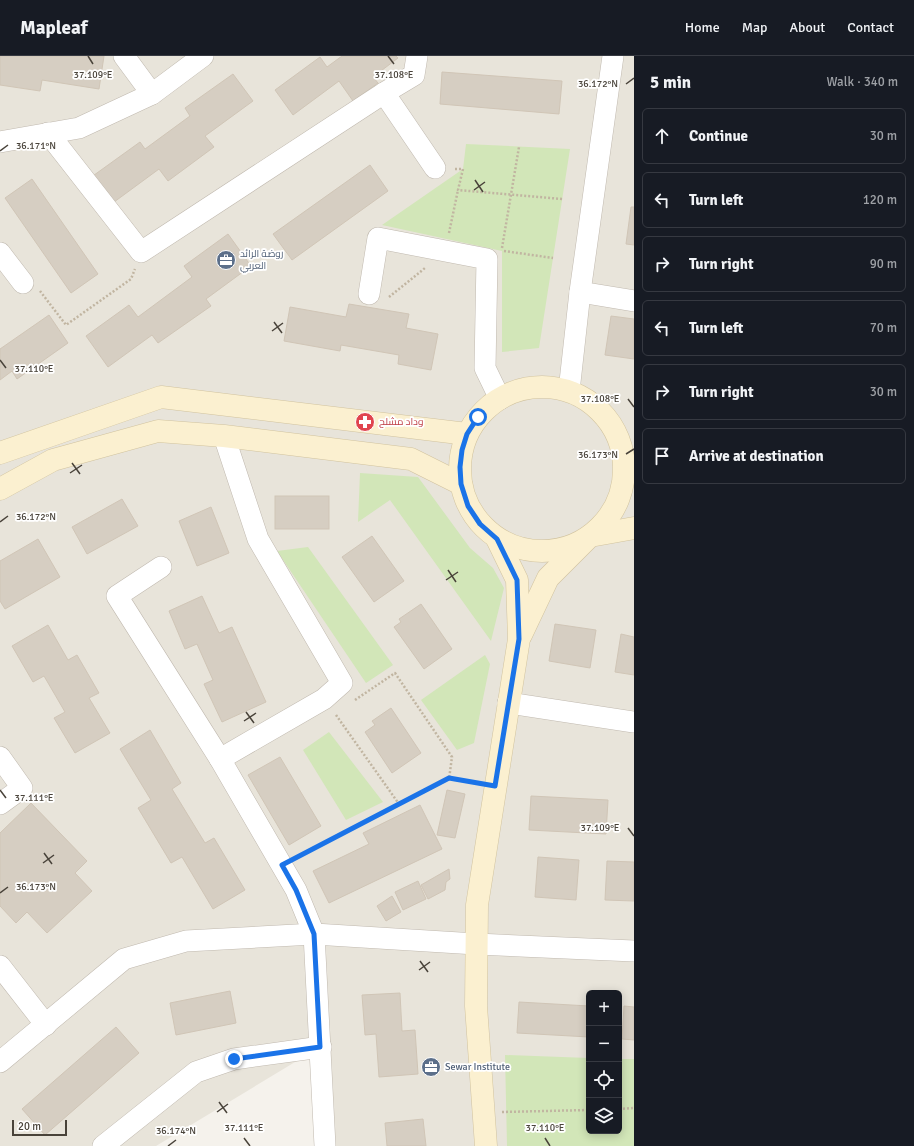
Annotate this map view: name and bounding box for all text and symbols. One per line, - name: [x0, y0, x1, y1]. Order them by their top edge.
- text: Mapleaf: [20, 16, 88, 40]
- text: Home: [685, 19, 720, 36]
- text: Map: [742, 19, 767, 36]
- text: About: [789, 19, 825, 36]
- text: Contact: [847, 19, 894, 36]
- text: 37.109°E: [74, 69, 113, 81]
- text: 37.108°E: [375, 69, 414, 81]
- text: 5 min: [650, 72, 691, 93]
- text: Walk · 340 m: [827, 74, 898, 90]
- text: 36.172°N: [578, 78, 618, 90]
- icon: ahead: [651, 125, 673, 147]
- text: Continue: [689, 127, 748, 145]
- text: 30 m: [870, 128, 897, 144]
- text: 36.171°N: [16, 140, 56, 152]
- icon: left: [651, 189, 673, 211]
- text: Turn left: [689, 191, 743, 209]
- text: 120 m: [863, 192, 897, 208]
- place label: روضة الرائد العربي: [240, 248, 283, 273]
- office icon: روضة الرائد العربي: [215, 249, 237, 271]
- icon: right: [651, 253, 673, 275]
- text: Turn right: [689, 255, 754, 273]
- text: 90 m: [870, 256, 897, 272]
- icon: left: [651, 317, 673, 339]
- text: Turn left: [689, 319, 743, 337]
- text: 70 m: [870, 320, 897, 336]
- text: 37.110°E: [15, 363, 54, 375]
- icon: right: [651, 381, 673, 403]
- text: Turn right: [689, 383, 754, 401]
- text: 30 m: [870, 384, 897, 400]
- text: 37.108°E: [581, 393, 620, 405]
- route start: [469, 408, 487, 426]
- pharmacy icon: وداد مشلح: [354, 411, 376, 433]
- place label: وداد مشلح: [379, 416, 423, 428]
- icon: arrive: [651, 445, 673, 467]
- text: Arrive at destination: [689, 447, 824, 465]
- text: 36.173°N: [578, 449, 618, 461]
- text: 36.172°N: [16, 511, 56, 523]
- text: 37.111°E: [15, 792, 54, 804]
- text: 37.109°E: [581, 822, 620, 834]
- text: 36.173°N: [16, 881, 56, 893]
- map controls: [586, 990, 622, 1134]
- button: +: [586, 990, 622, 1026]
- button: −: [586, 1026, 622, 1062]
- route end: [225, 1050, 243, 1068]
- office icon: Sewar Institute: [420, 1056, 442, 1078]
- place label: Sewar Institute: [445, 1061, 510, 1073]
- button: locate: [586, 1062, 622, 1098]
- button: layers: [586, 1098, 622, 1134]
- scale bar: [12, 1118, 67, 1137]
- text: 20 m: [18, 1120, 41, 1133]
- text: 37.111°E: [225, 1122, 264, 1134]
- text: 37.110°E: [526, 1122, 565, 1134]
- text: 36.174°N: [156, 1125, 196, 1137]

